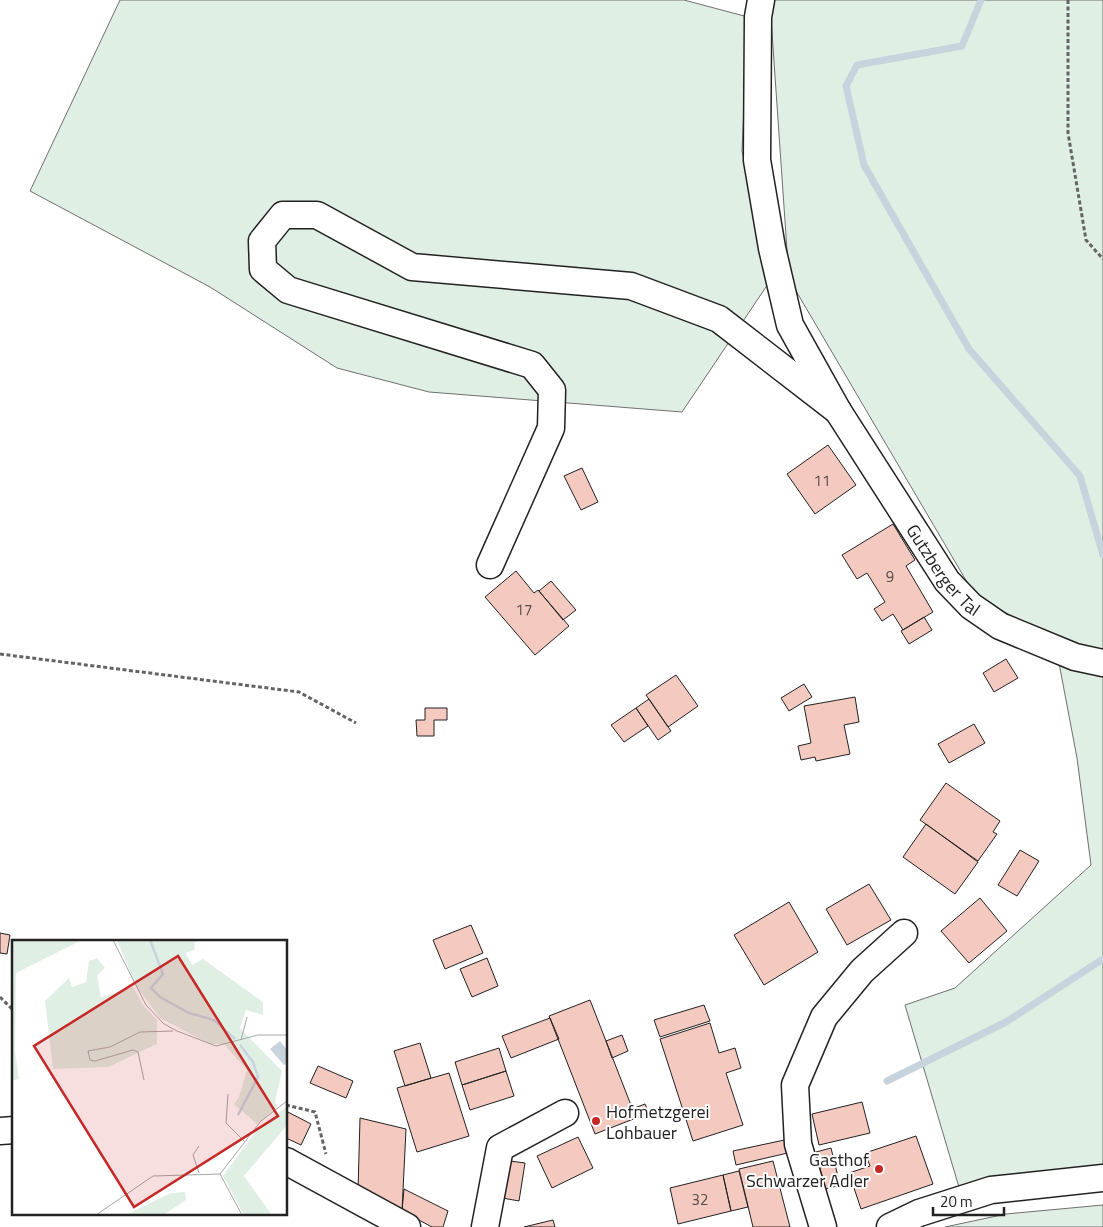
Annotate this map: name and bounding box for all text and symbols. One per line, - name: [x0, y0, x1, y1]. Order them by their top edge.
- house number: 11: [814, 469, 830, 492]
- street label: Gutzberger Tal: [900, 518, 986, 622]
- house number: 9: [886, 565, 894, 588]
- house number: 17: [516, 598, 532, 621]
- inset map: [12, 940, 288, 1214]
- place label: Hofmetzgerei Lohbauer: [606, 1098, 710, 1146]
- marker: Hofmetzgerei Lohbauer: [590, 1115, 602, 1127]
- place label: Gasthof Schwarzer Adler: [746, 1146, 869, 1194]
- marker: Gasthof Schwarzer Adler: [873, 1163, 885, 1175]
- scale bar: [933, 1184, 1004, 1216]
- house number: 32: [692, 1188, 708, 1211]
- text: 20 m: [940, 1190, 973, 1213]

